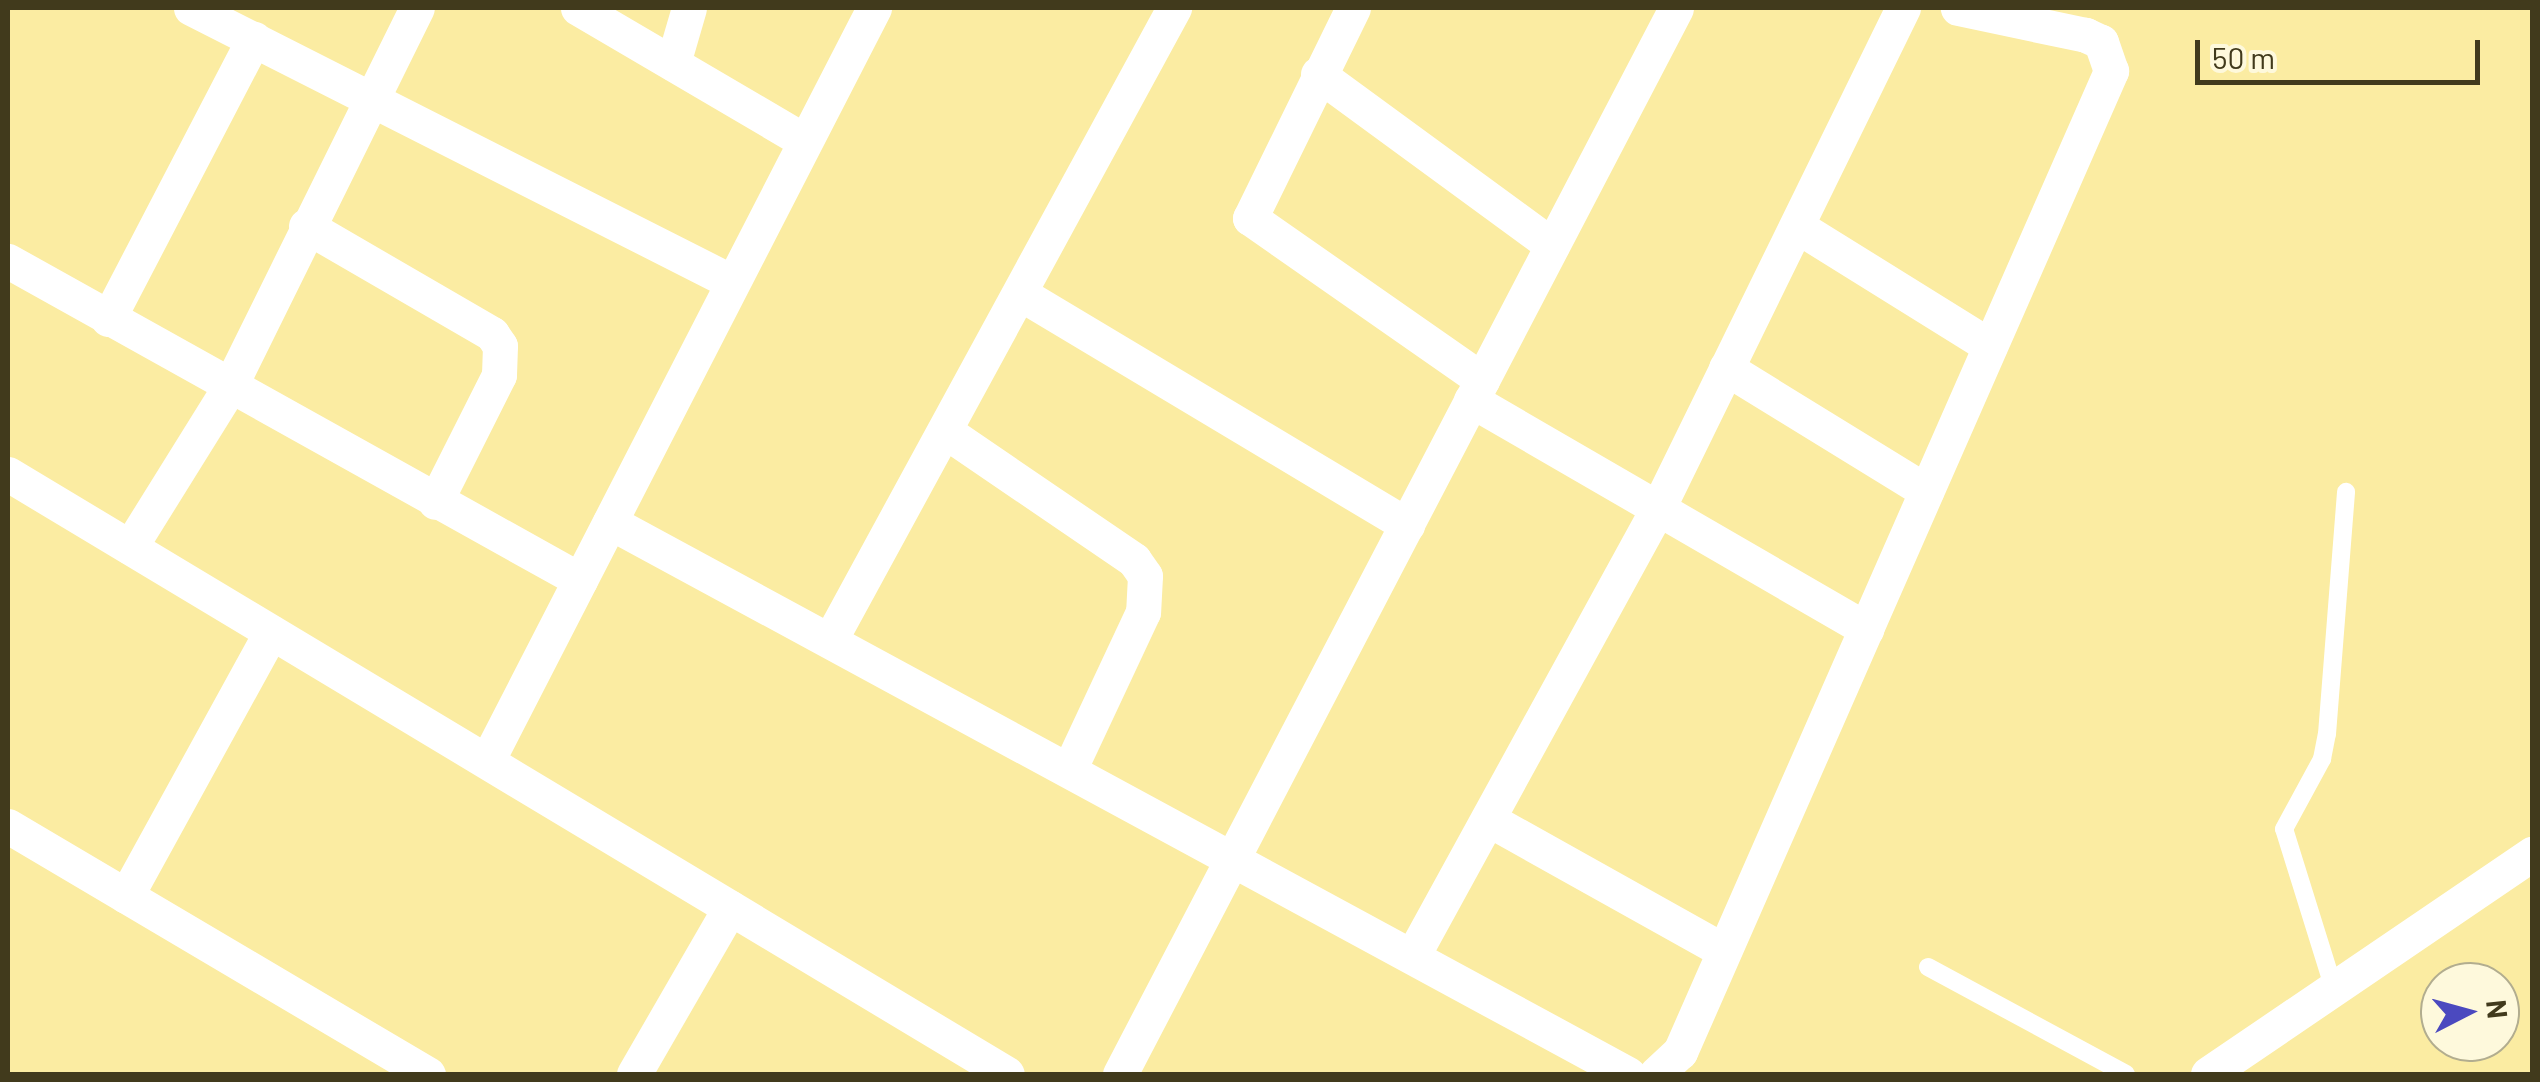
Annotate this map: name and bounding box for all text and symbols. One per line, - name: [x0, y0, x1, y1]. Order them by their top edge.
- scale bar: [2200, 20, 2485, 82]
- text: 50 m: [2212, 39, 2275, 75]
- north arrow: [2420, 962, 2520, 1062]
- text: N: [2480, 998, 2516, 1020]

